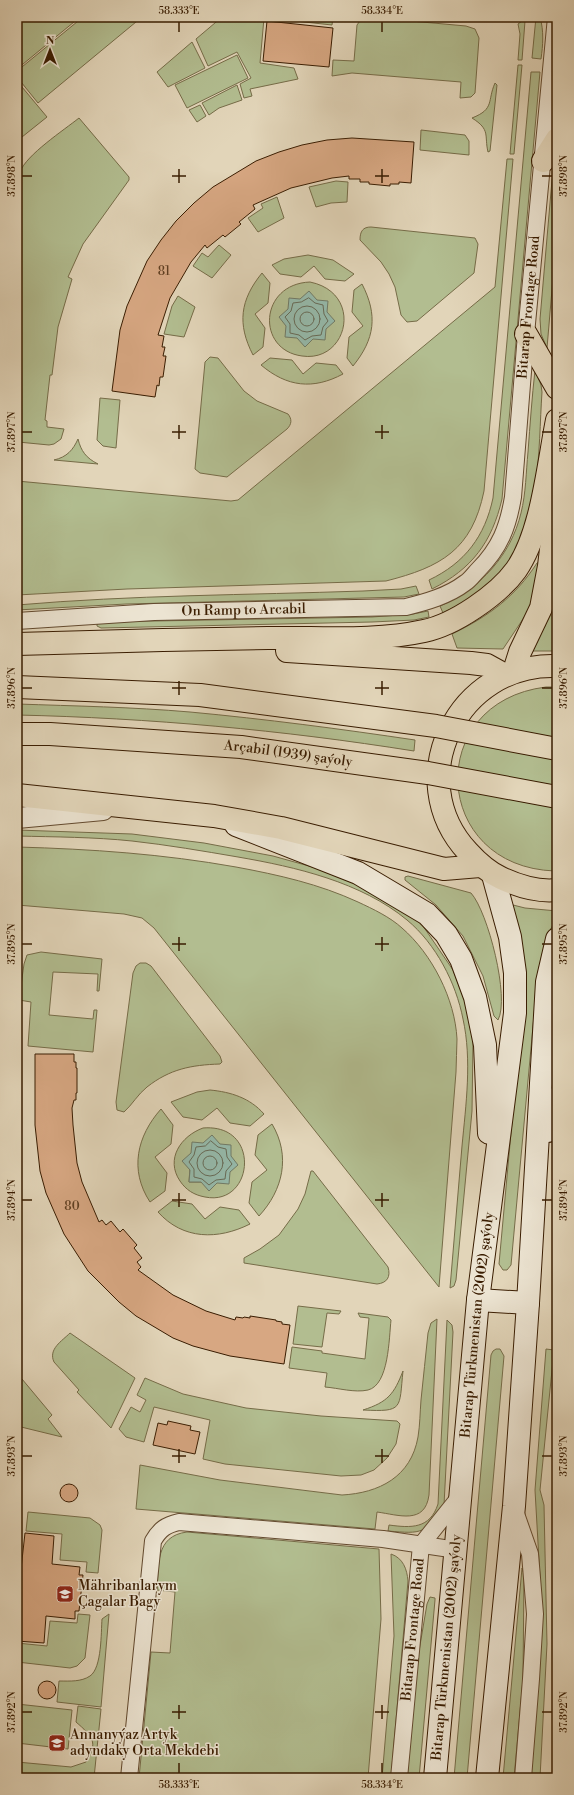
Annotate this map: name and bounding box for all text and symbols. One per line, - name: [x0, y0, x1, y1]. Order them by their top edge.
- text: 58.333°E: [159, 5, 200, 17]
- text: 58.334°E: [361, 5, 403, 17]
- north arrow: [30, 30, 70, 70]
- text: N: [46, 34, 55, 48]
- text: 37.898°N: [6, 155, 18, 197]
- text: 37.898°N: [558, 155, 570, 197]
- street label: Bitarap Frontage Road: [513, 235, 544, 380]
- house number: 81: [158, 264, 171, 279]
- text: 37.897°N: [6, 411, 18, 452]
- text: 37.897°N: [558, 411, 570, 452]
- street label: On Ramp to Arcabil: [181, 600, 306, 620]
- text: 37.896°N: [6, 667, 18, 709]
- text: 37.896°N: [558, 667, 570, 709]
- street label: Arçabil (1939) şaýoly: [222, 737, 354, 771]
- text: 37.895°N: [6, 923, 18, 965]
- text: 37.895°N: [558, 923, 570, 965]
- text: 37.894°N: [6, 1179, 18, 1221]
- text: 37.894°N: [558, 1179, 570, 1221]
- house number: 80: [64, 1199, 80, 1214]
- street label: Bitarap Türkmenistan (2002) şaýoly: [457, 1211, 498, 1440]
- text: 37.893°N: [6, 1435, 18, 1477]
- text: 37.893°N: [558, 1435, 570, 1477]
- street label: Bitarap Türkmenistan (2002) şaýoly: [428, 1533, 466, 1762]
- street label: Bitarap Frontage Road: [397, 1557, 429, 1703]
- place label: Mähribanlarym Çagalar Bagy: [78, 1577, 177, 1611]
- school or university icon: Mähribanlarym Çagalar Bagy: [55, 1584, 75, 1604]
- text: 37.892°N: [6, 1691, 18, 1733]
- text: 37.892°N: [558, 1691, 570, 1733]
- place label: Annanyýaz Artyk adyndaky Orta Mekdebi: [69, 1726, 220, 1760]
- school or university icon: Annanyýaz Artyk adyndaky Orta Mekdebi: [47, 1733, 67, 1753]
- text: 58.333°E: [159, 1779, 200, 1791]
- text: 58.334°E: [361, 1779, 403, 1791]

